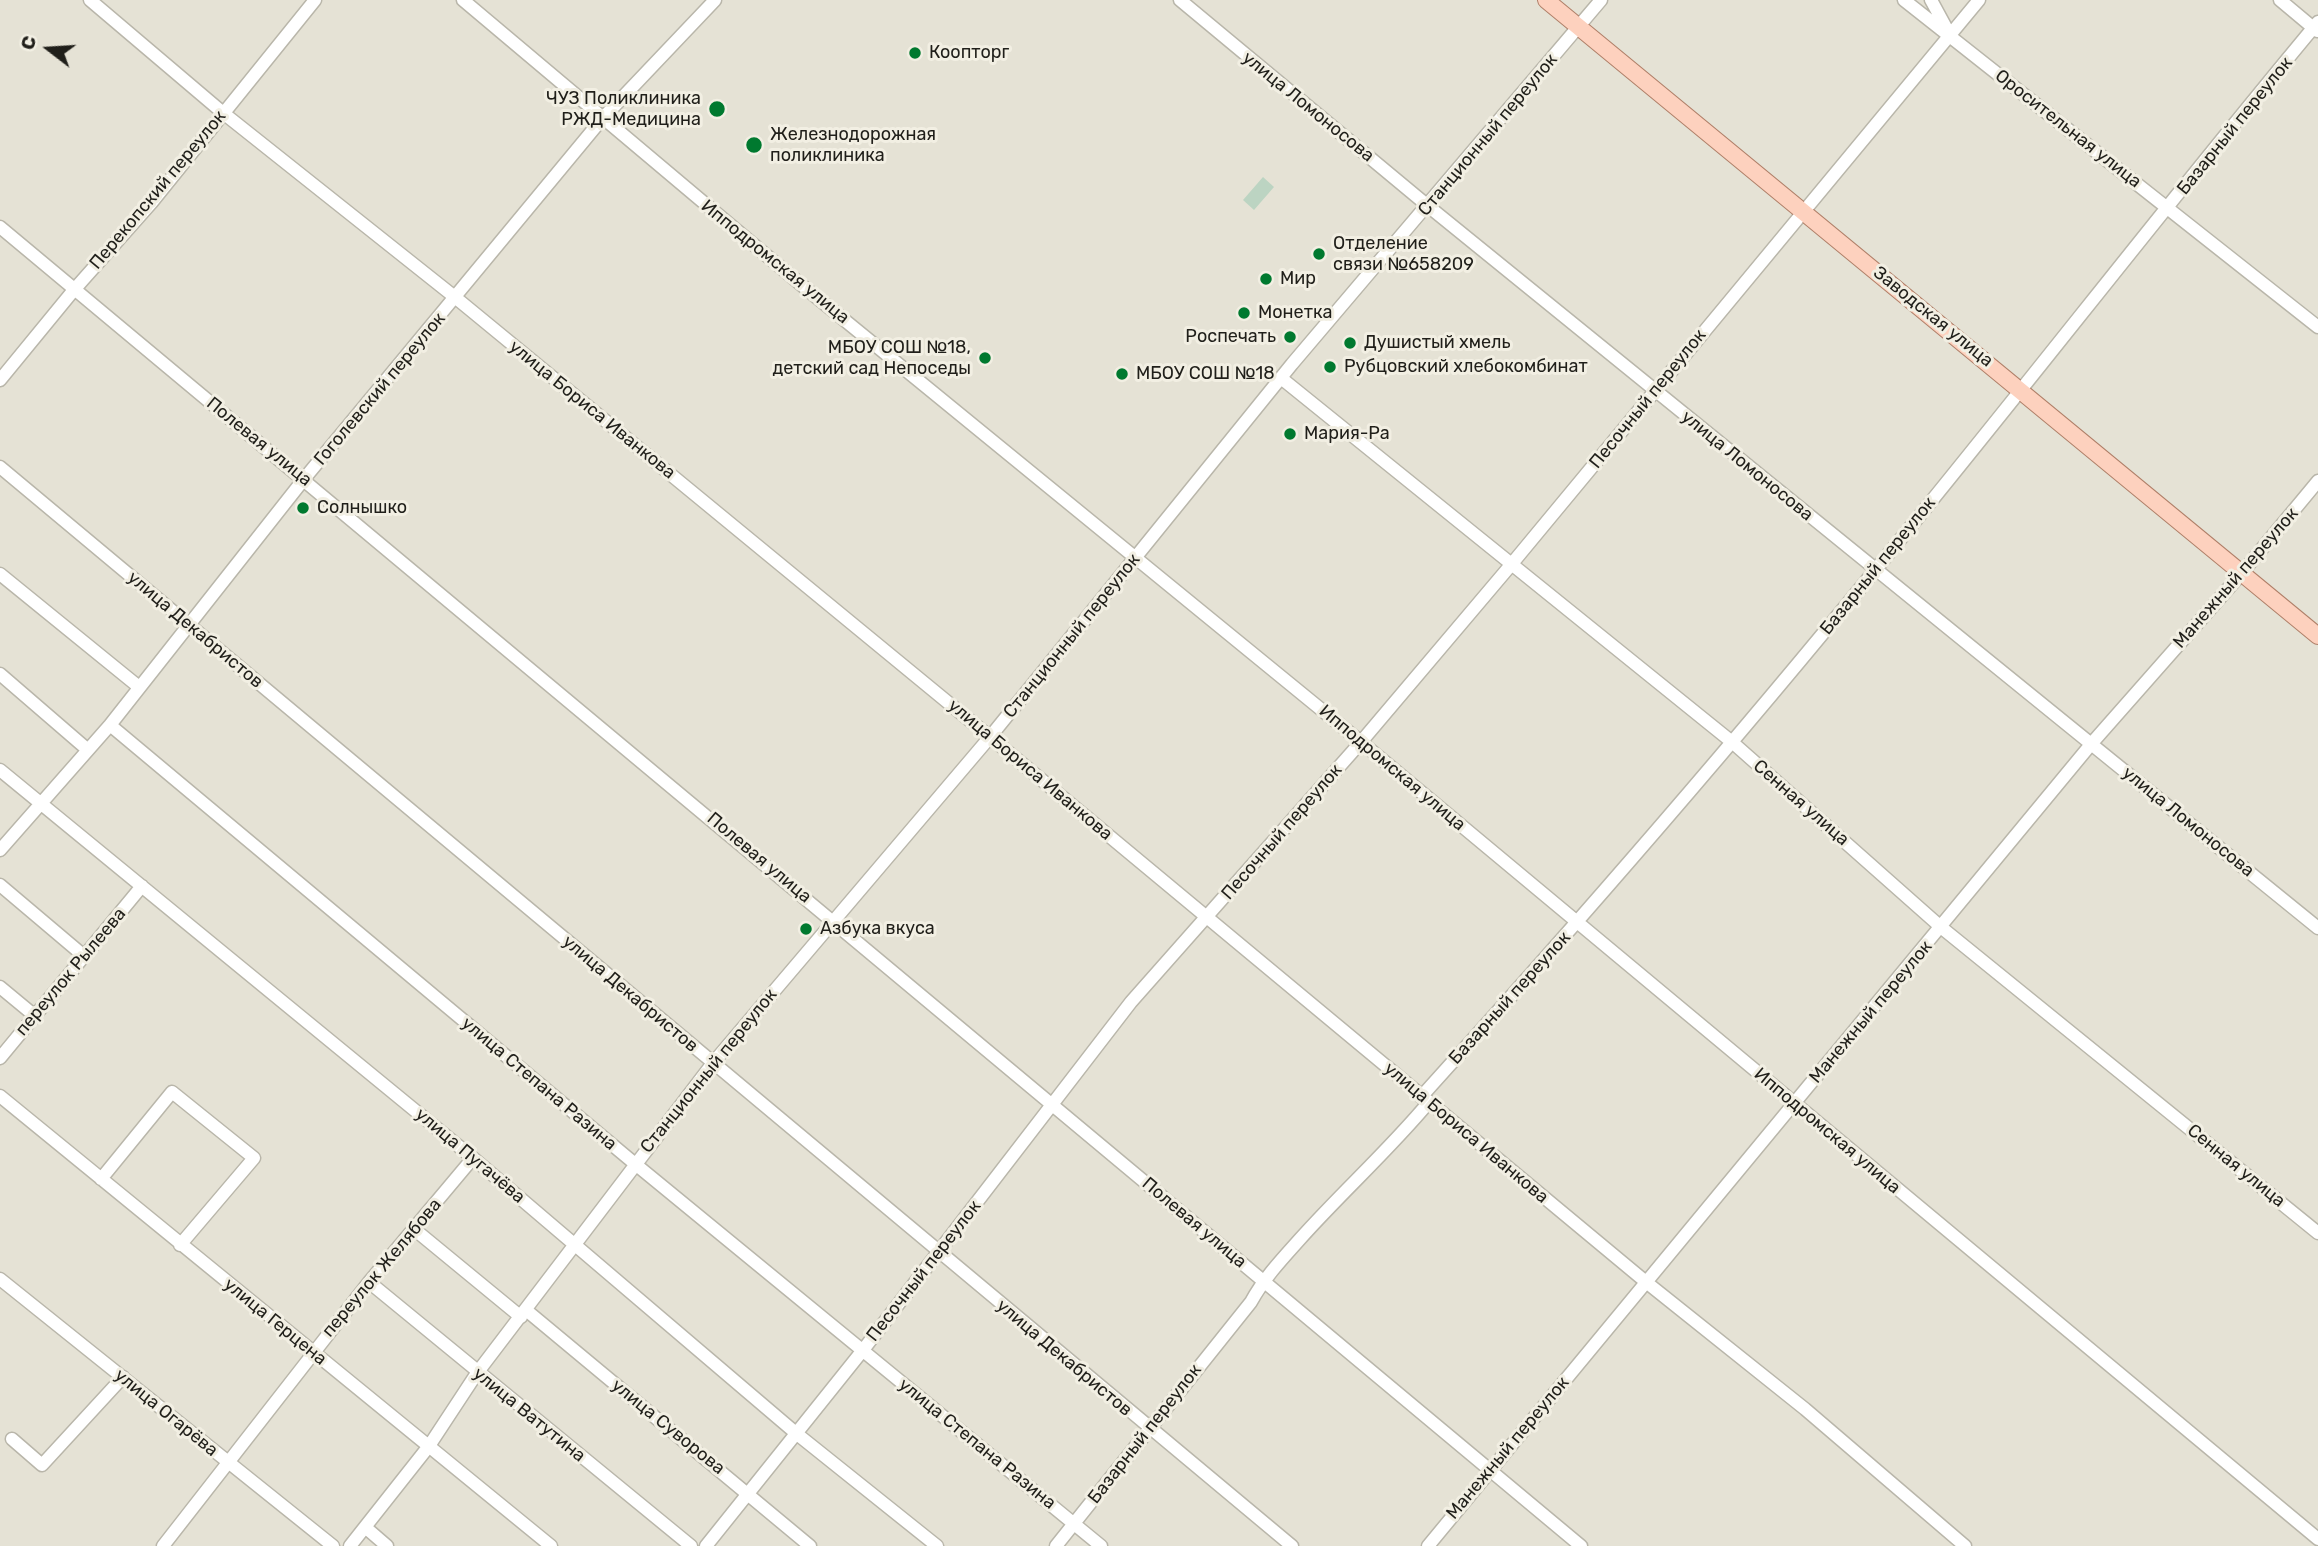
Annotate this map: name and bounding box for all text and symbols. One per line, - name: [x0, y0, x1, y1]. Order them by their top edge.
- north arrow: [14, 14, 84, 84]
- text: С: [15, 33, 41, 52]
- place label: Коопторг: [929, 42, 1009, 64]
- marker: Коопторг: [907, 45, 923, 61]
- street label: улица Ломоносова: [1238, 47, 1378, 167]
- street label: Станционный переулок: [1414, 49, 1562, 221]
- street label: Базарный переулок: [2173, 53, 2297, 199]
- street label: Оросительная улица: [1991, 65, 2145, 193]
- place label: ЧУЗ Поликлиника РЖД-Медицина: [546, 88, 701, 130]
- marker: ЧУЗ Поликлиника РЖД-Медицина: [707, 99, 727, 119]
- street label: Перекопский переулок: [85, 106, 231, 274]
- place label: Железнодорожная поликлиника: [770, 124, 936, 166]
- marker: Железнодорожная поликлиника: [744, 135, 764, 155]
- street label: Ипподромская улица: [696, 196, 854, 328]
- place label: Отделение связи №658209: [1333, 233, 1474, 276]
- marker: Отделение связи №658209: [1311, 246, 1327, 262]
- street label: Заводская улица: [1869, 262, 1997, 372]
- place label: Мир: [1280, 268, 1316, 290]
- marker: Мир: [1258, 271, 1274, 287]
- place label: Монетка: [1258, 302, 1332, 324]
- marker: Монетка: [1236, 305, 1252, 321]
- street label: Гоголевский переулок: [310, 308, 450, 470]
- street label: Песочный переулок: [1585, 325, 1711, 473]
- place label: Роспечать: [1185, 326, 1276, 348]
- marker: Роспечать: [1282, 329, 1298, 345]
- place label: Душистый хмель: [1364, 332, 1510, 354]
- marker: Душистый хмель: [1342, 335, 1358, 351]
- street label: улица Бориса Иванкова: [504, 336, 680, 484]
- place label: МБОУ СОШ №18, детский сад Непоседы: [772, 337, 971, 380]
- marker: МБОУ СОШ №18, детский сад Непоседы: [977, 350, 993, 366]
- place label: Рубцовский хлебокомбинат: [1344, 356, 1588, 378]
- marker: Рубцовский хлебокомбинат: [1322, 359, 1338, 375]
- place label: МБОУ СОШ №18: [1136, 363, 1275, 385]
- marker: МБОУ СОШ №18: [1114, 366, 1130, 382]
- street label: Полевая улица: [202, 393, 316, 491]
- street label: улица Ломоносова: [1677, 406, 1817, 526]
- place label: Мария-Ра: [1304, 423, 1390, 445]
- marker: Мария-Ра: [1282, 426, 1298, 442]
- street label: Базарный переулок: [1816, 493, 1940, 639]
- place label: Солнышко: [317, 497, 407, 519]
- marker: Солнышко: [295, 500, 311, 516]
- street label: Манежный переулок: [2169, 503, 2303, 653]
- street label: Станционный переулок: [999, 549, 1145, 723]
- street label: улица Декабристов: [123, 567, 267, 693]
- street label: улица Бориса Иванкова: [943, 695, 1117, 845]
- street label: Ипподромская улица: [1314, 700, 1470, 836]
- street label: Сенная улица: [1749, 756, 1853, 850]
- street label: Песочный переулок: [1217, 760, 1347, 904]
- street label: улица Ломоносова: [2118, 762, 2258, 882]
- street label: Полевая улица: [702, 808, 816, 908]
- street label: переулок Рылеева: [11, 904, 131, 1040]
- place label: Азбука вкуса: [820, 918, 935, 940]
- marker: Азбука вкуса: [798, 921, 814, 937]
- street label: Базарный переулок: [1445, 927, 1575, 1069]
- street label: улица Декабристов: [558, 931, 702, 1057]
- street label: Манежный переулок: [1805, 936, 1937, 1088]
- street label: Станционный переулок: [636, 984, 782, 1158]
- street label: улица Степана Разина: [457, 1013, 621, 1155]
- street label: улица Бориса Иванкова: [1379, 1058, 1553, 1208]
- street label: Ипподромская улица: [1749, 1063, 1905, 1199]
- street label: улица Пугачёва: [411, 1104, 529, 1208]
- street label: Сенная улица: [2183, 1120, 2289, 1212]
- street label: Полевая улица: [1137, 1173, 1251, 1273]
- street label: переулок Желябова: [318, 1194, 446, 1342]
- street label: Песочный переулок: [862, 1196, 986, 1346]
- street label: улица Герцена: [219, 1274, 331, 1370]
- street label: улица Декабристов: [992, 1295, 1136, 1421]
- street label: Базарный переулок: [1084, 1360, 1206, 1508]
- street label: улица Ватутина: [468, 1363, 590, 1467]
- street label: улица Огарёва: [110, 1365, 222, 1461]
- street label: Манежный переулок: [1442, 1372, 1574, 1524]
- street label: улица Степана Разина: [894, 1374, 1060, 1514]
- street label: улица Суворова: [607, 1375, 729, 1479]

